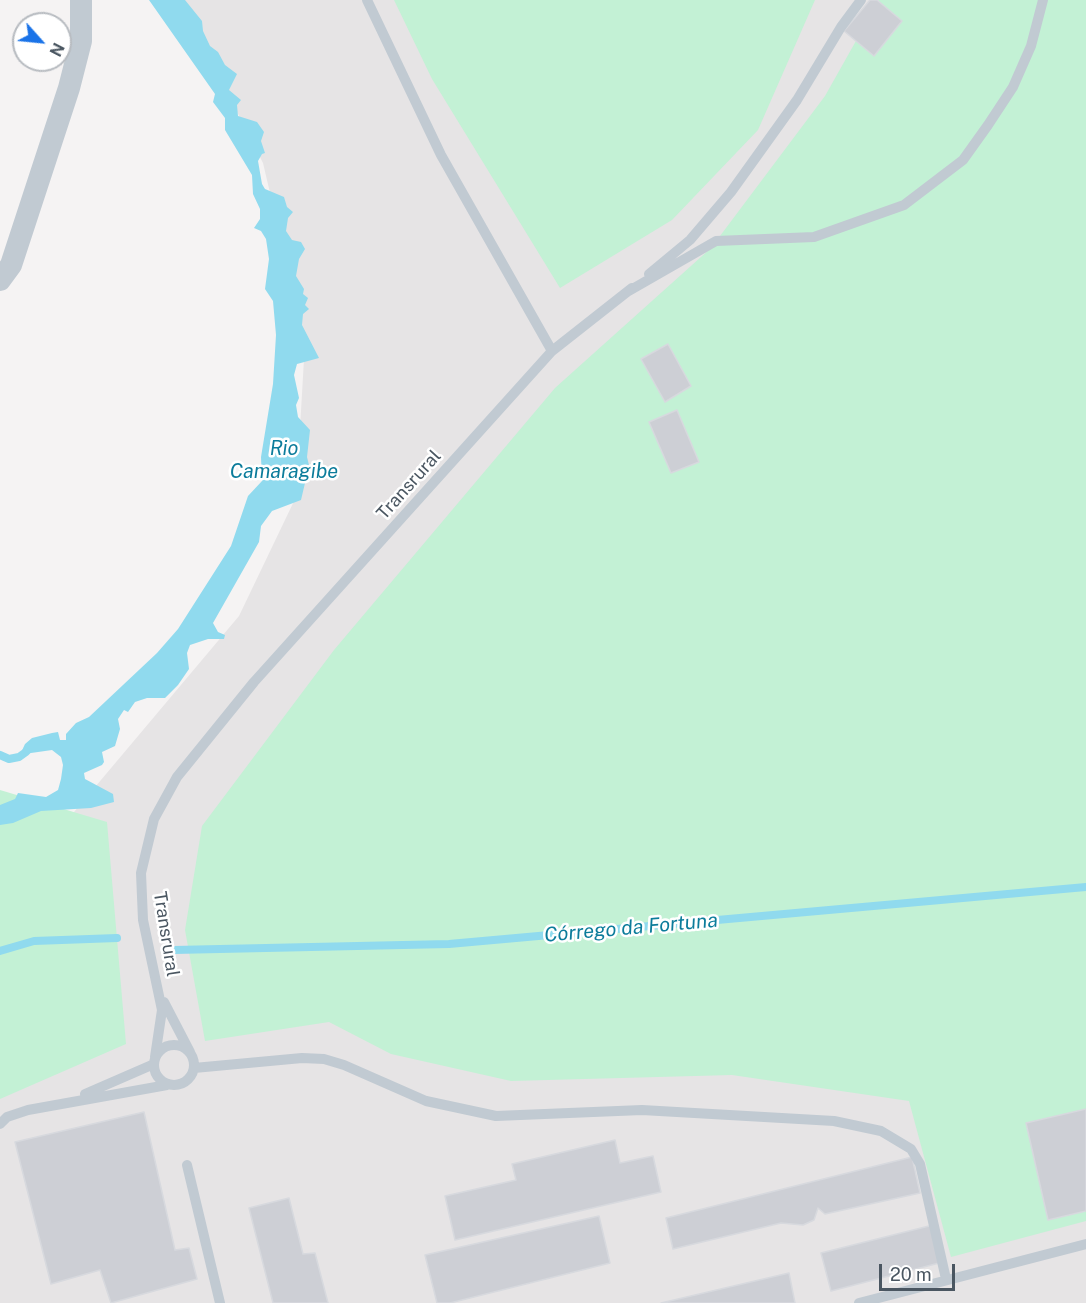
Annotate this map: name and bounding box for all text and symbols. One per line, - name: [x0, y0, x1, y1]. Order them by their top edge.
- north arrow: [12, 12, 72, 72]
- text: N: [45, 40, 68, 59]
- water label: Rio Camaragibe: [230, 437, 338, 484]
- street label: Transrural: [372, 446, 446, 524]
- street label: Transrural: [149, 890, 183, 978]
- water label: Córrego da Fortuna: [543, 908, 719, 948]
- scale bar: [882, 1252, 958, 1290]
- text: 20 m: [890, 1264, 932, 1285]

